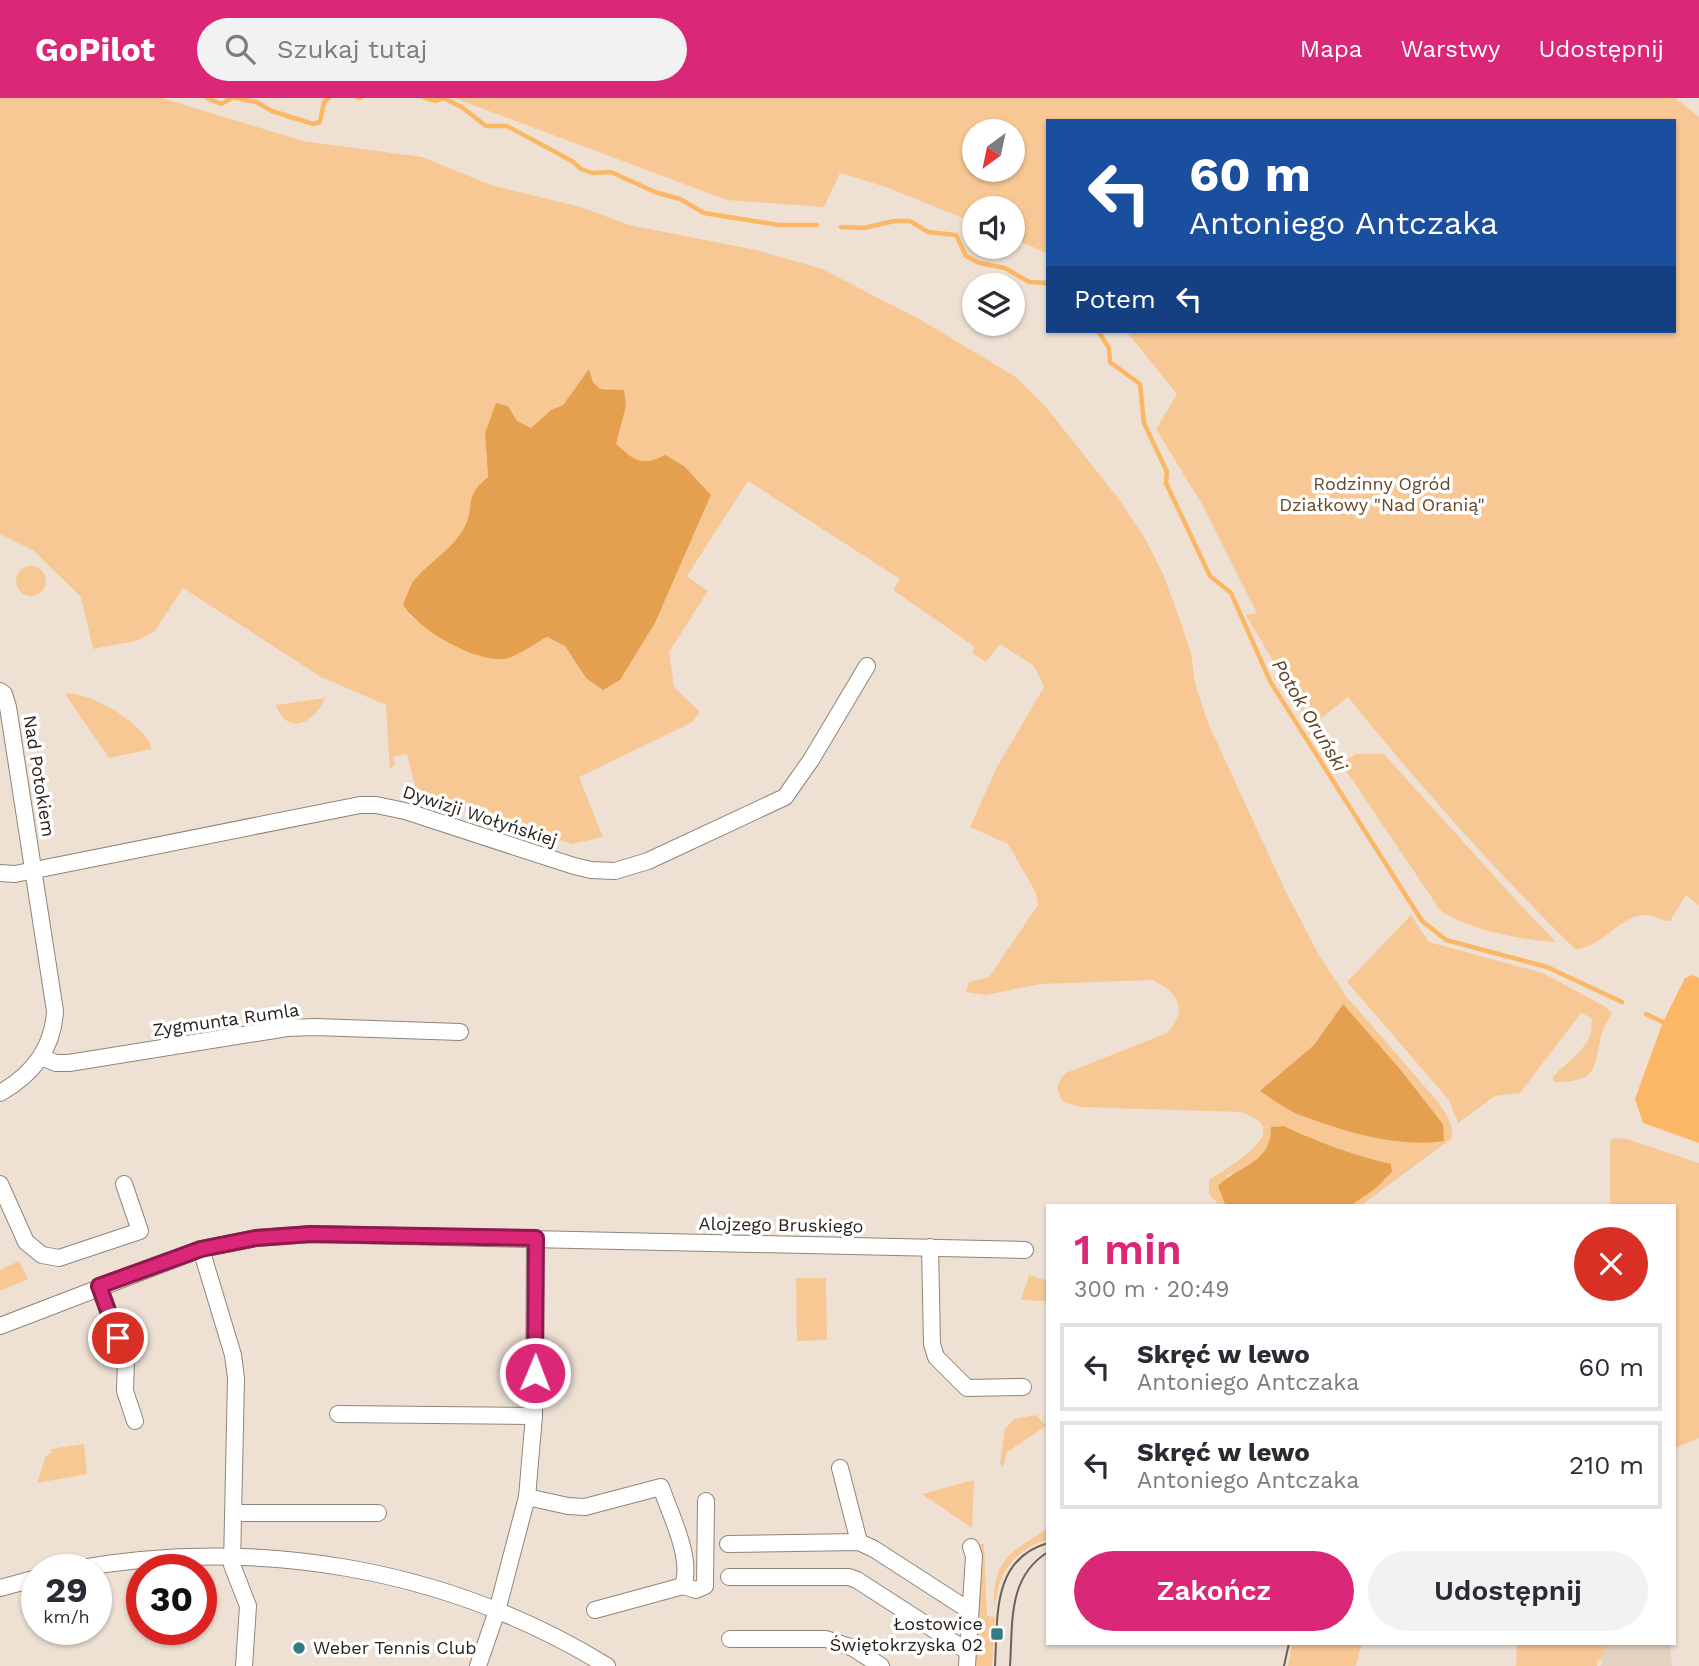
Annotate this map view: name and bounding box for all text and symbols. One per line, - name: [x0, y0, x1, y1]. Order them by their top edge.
- search box: [197, 18, 687, 81]
- text: GoPilot: [35, 30, 155, 69]
- icon: search: [221, 30, 259, 68]
- text: Szukaj tutaj: [277, 34, 427, 64]
- text: Mapa: [1300, 35, 1362, 63]
- text: Warstwy: [1400, 35, 1501, 63]
- text: Udostępnij: [1539, 35, 1664, 63]
- north arrow: [962, 119, 1026, 182]
- map controls: [962, 119, 1025, 336]
- text: 60 m: [1189, 145, 1311, 203]
- icon: left: [1074, 147, 1165, 238]
- button: sound: [962, 196, 1025, 259]
- text: Antoniego Antczaka: [1189, 204, 1498, 242]
- button: layers: [962, 273, 1025, 336]
- icon: left: [1170, 280, 1208, 318]
- text: Potem: [1074, 284, 1156, 314]
- park label: Rodzinny Ogród Działkowy "Nad Oranią": [1279, 473, 1485, 515]
- water label: Potok Oruński: [1267, 655, 1353, 776]
- street label: Nad Potokiem: [19, 714, 59, 838]
- street label: Dywizji Wołyńskiej: [400, 781, 560, 850]
- street label: Zygmunta Rumla: [151, 999, 301, 1040]
- street label: Alojzego Bruskiego: [698, 1213, 864, 1236]
- text: 1 min: [1074, 1225, 1182, 1274]
- button: close: [1574, 1227, 1648, 1301]
- text: 300 m · 20:49: [1074, 1276, 1229, 1303]
- pin: [88, 1308, 148, 1368]
- icon: arrive: [99, 1319, 137, 1357]
- position arrow: [498, 1336, 572, 1410]
- text: Skręć w lewo: [1137, 1339, 1310, 1369]
- icon: left: [1078, 1348, 1116, 1386]
- text: 60 m: [1578, 1352, 1644, 1382]
- text: Antoniego Antczaka: [1137, 1369, 1359, 1396]
- text: Skręć w lewo: [1137, 1437, 1310, 1467]
- icon: left: [1078, 1446, 1116, 1484]
- text: 210 m: [1569, 1450, 1644, 1480]
- text: Antoniego Antczaka: [1137, 1467, 1359, 1494]
- button: Zakończ: [1074, 1551, 1354, 1631]
- button: Udostępnij: [1368, 1551, 1648, 1631]
- speed limit sign: 30: [126, 1554, 217, 1645]
- text: 29: [45, 1569, 88, 1611]
- text: km/h: [43, 1606, 90, 1627]
- place label: Łostowice Świętokrzyska 02: [830, 1613, 983, 1655]
- marker: Łostowice Świętokrzyska 02: [989, 1626, 1005, 1642]
- place label: Weber Tennis Club: [313, 1637, 477, 1658]
- marker: Weber Tennis Club: [291, 1640, 307, 1656]

